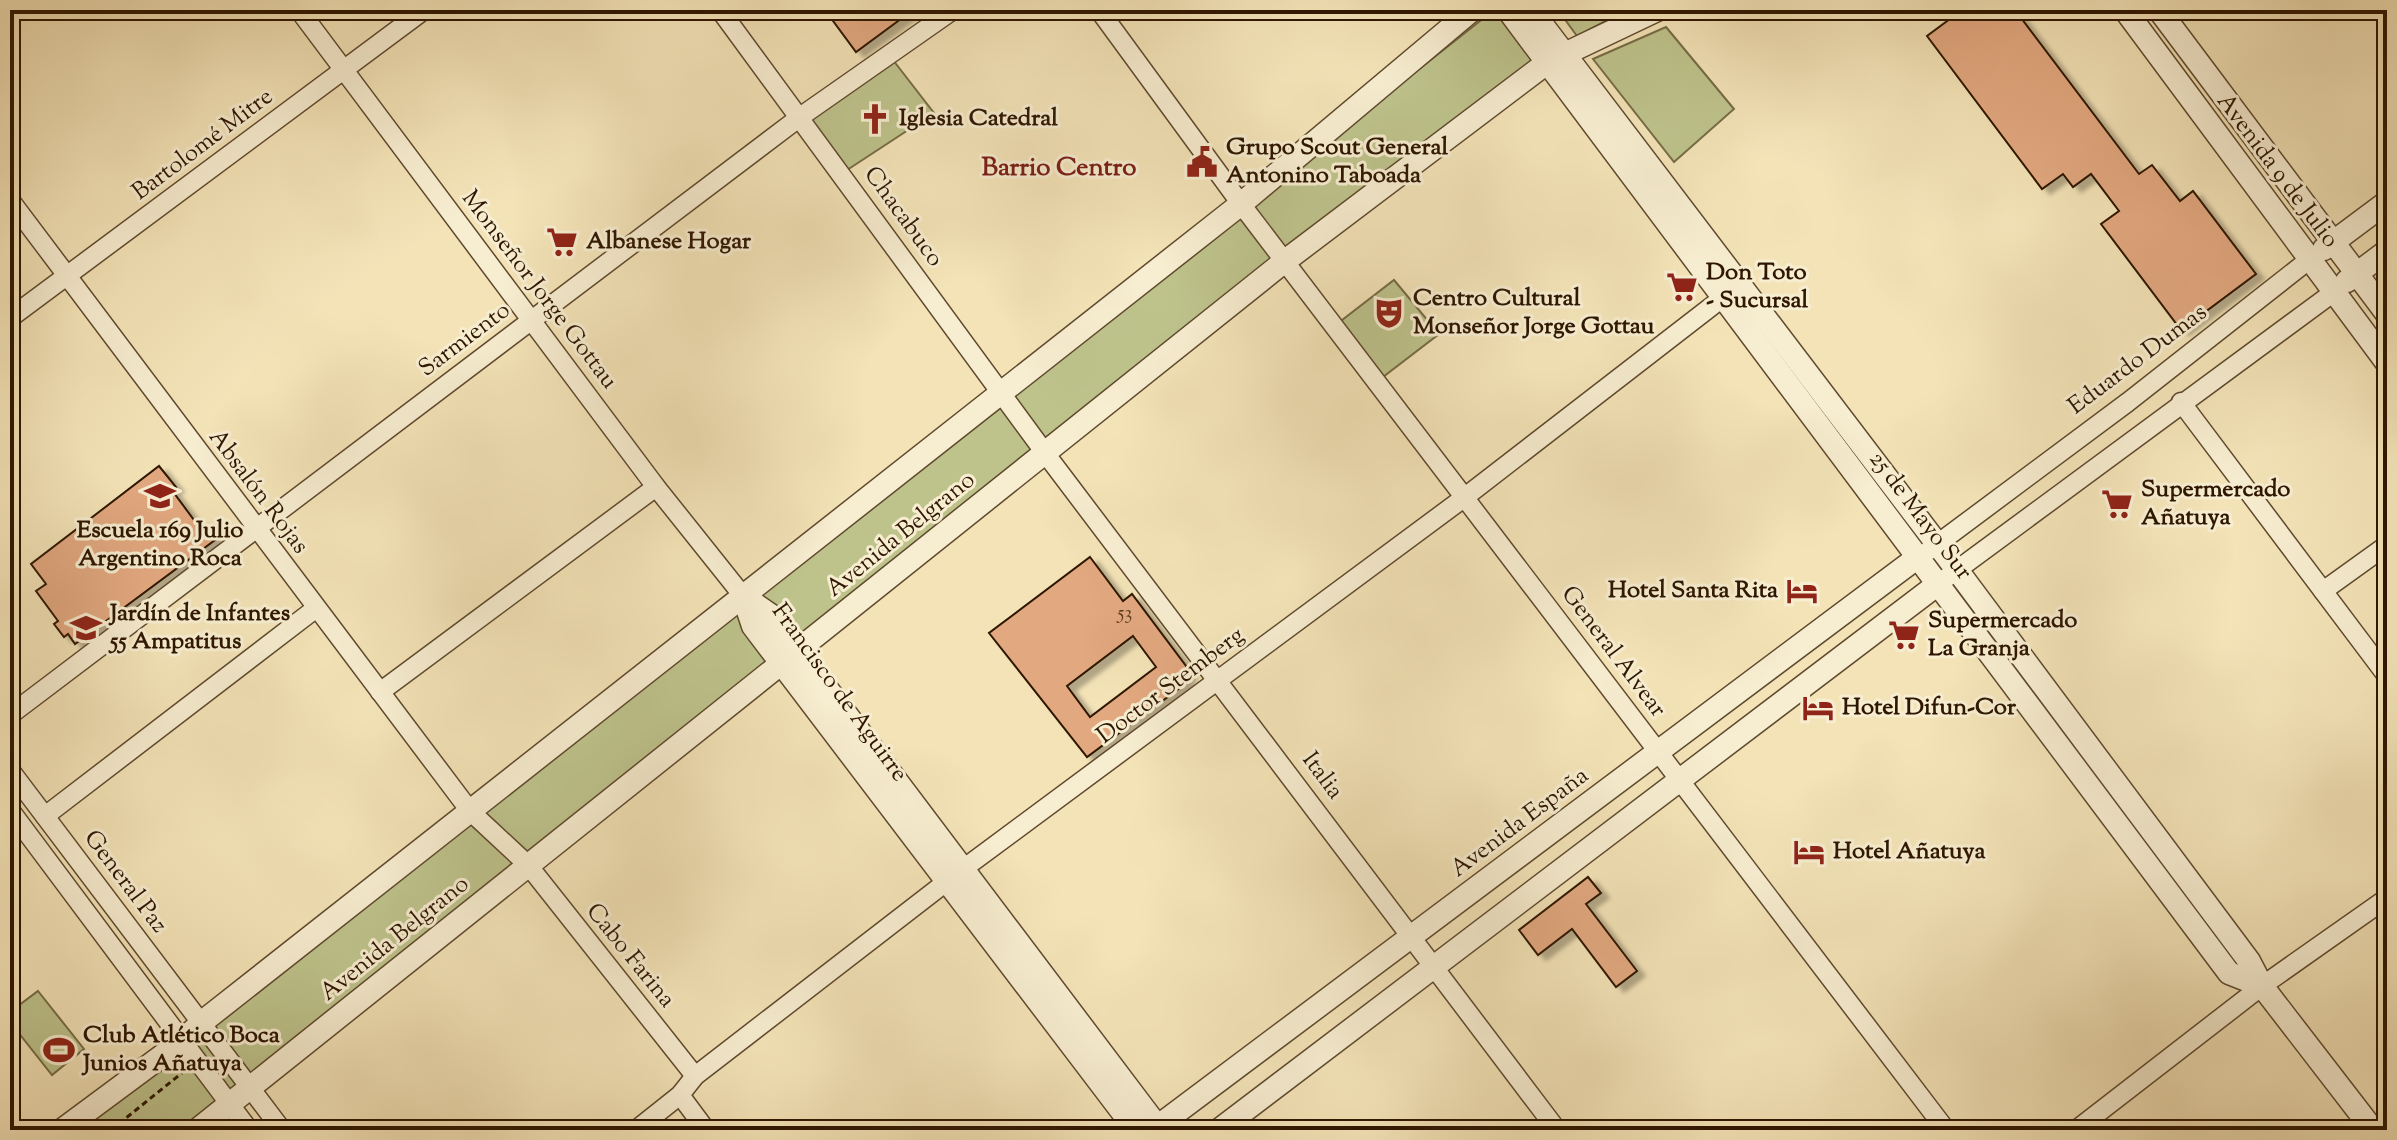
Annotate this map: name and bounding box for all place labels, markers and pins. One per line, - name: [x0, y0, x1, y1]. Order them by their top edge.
- church icon: Iglesia Catedral: [858, 102, 892, 136]
- place label: Iglesia Catedral: [899, 102, 1058, 136]
- place label: Grupo Scout General Antonino Taboada: [1226, 131, 1448, 193]
- public building icon: Grupo Scout General Antonino Taboada: [1185, 145, 1219, 179]
- supermarket icon: Albanese Hogar: [545, 225, 579, 259]
- place label: Albanese Hogar: [586, 225, 752, 259]
- place label: Don Toto - Sucursal: [1706, 256, 1809, 318]
- supermarket icon: Don Toto - Sucursal: [1665, 270, 1699, 304]
- place label: Centro Cultural Monseñor Jorge Gottau: [1413, 282, 1655, 344]
- theatre icon: Centro Cultural Monseñor Jorge Gottau: [1372, 296, 1406, 330]
- place label: Supermercado Añatuya: [2141, 473, 2290, 535]
- school or university icon: Escuela 169 Julio Argentino Roca: [143, 479, 177, 513]
- supermarket icon: Supermercado Añatuya: [2100, 487, 2134, 521]
- place label: Escuela 169 Julio Argentino Roca: [77, 514, 243, 576]
- place label: Hotel Santa Rita: [1608, 574, 1779, 608]
- hotel icon: Hotel Santa Rita: [1785, 574, 1819, 608]
- place label: Jardín de Infantes 55 Ampatitus: [108, 597, 290, 659]
- place label: Supermercado La Granja: [1928, 604, 2077, 666]
- school or university icon: Jardín de Infantes 55 Ampatitus: [69, 611, 103, 645]
- supermarket icon: Supermercado La Granja: [1887, 618, 1921, 652]
- hotel icon: Hotel Difun-Cor: [1801, 691, 1835, 725]
- place label: Hotel Difun-Cor: [1842, 691, 2017, 725]
- hotel icon: Hotel Añatuya: [1792, 835, 1826, 869]
- place label: Hotel Añatuya: [1833, 835, 1987, 869]
- place label: Club Atlético Boca Junios Añatuya: [81, 1019, 281, 1081]
- sports icon: Club Atlético Boca Junios Añatuya: [42, 1033, 76, 1067]

